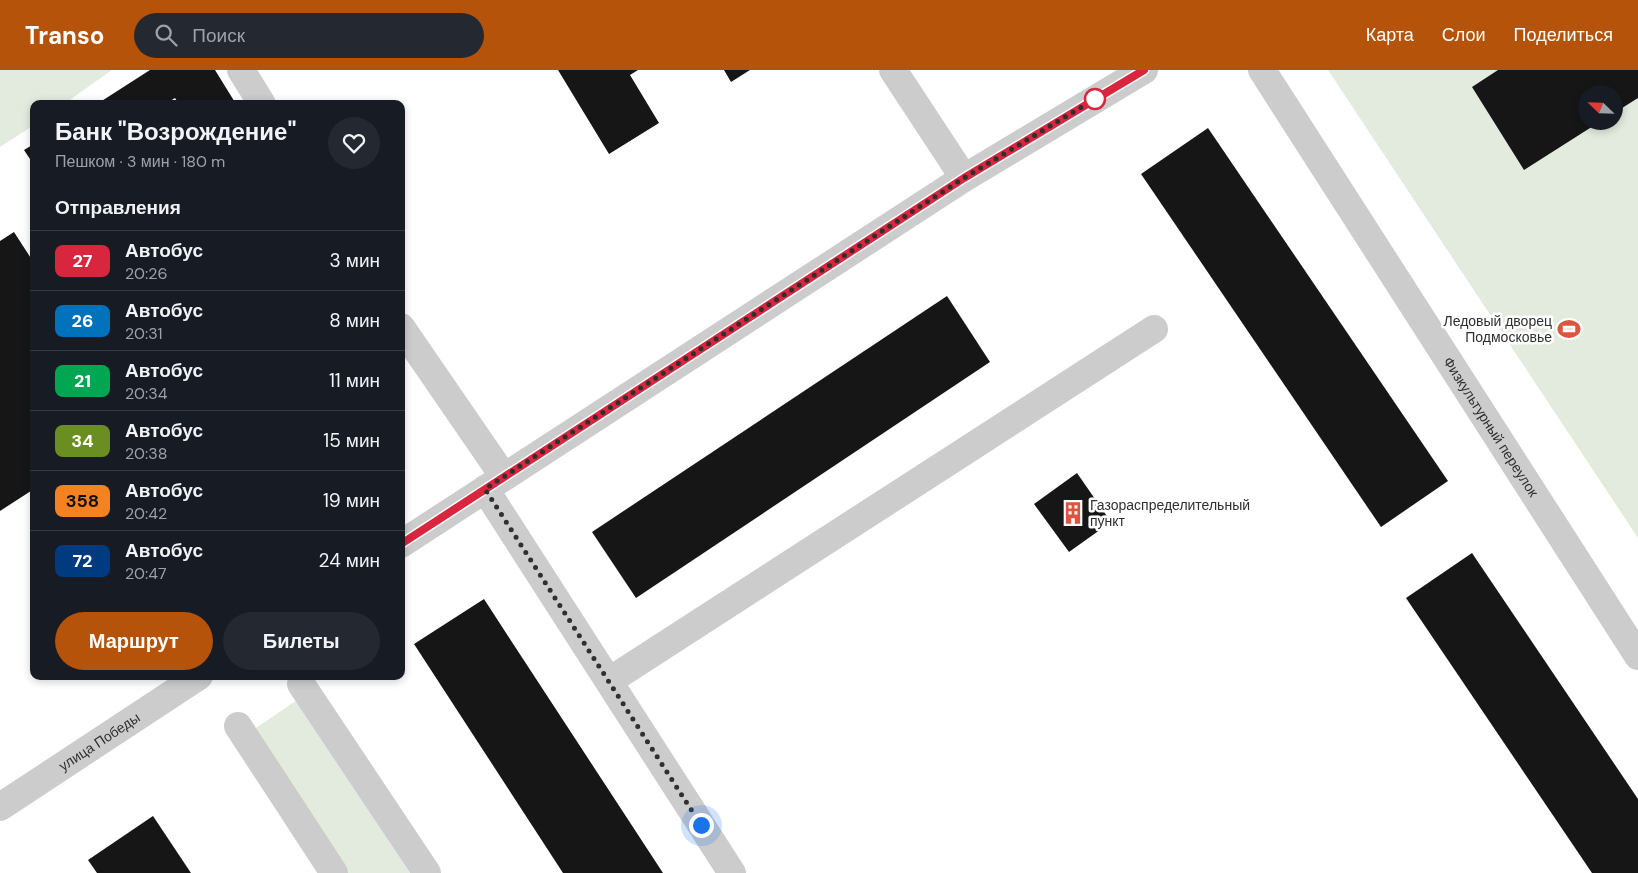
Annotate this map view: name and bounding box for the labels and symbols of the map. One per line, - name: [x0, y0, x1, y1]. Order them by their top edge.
- north arrow: [1578, 85, 1622, 130]
- unlabelled marker: [1084, 88, 1106, 110]
- place label: Ледовый дворец Подмосковье: [1444, 312, 1552, 346]
- sports icon: Ледовый дворец Подмосковье: [1556, 316, 1582, 342]
- street label: Физкультурный переулок: [1439, 354, 1543, 501]
- place label: Газораспределительный пункт: [1090, 496, 1250, 530]
- building icon: Газораспределительный пункт: [1060, 500, 1086, 526]
- street label: улица Победы: [55, 708, 143, 775]
- your location: [689, 813, 714, 838]

